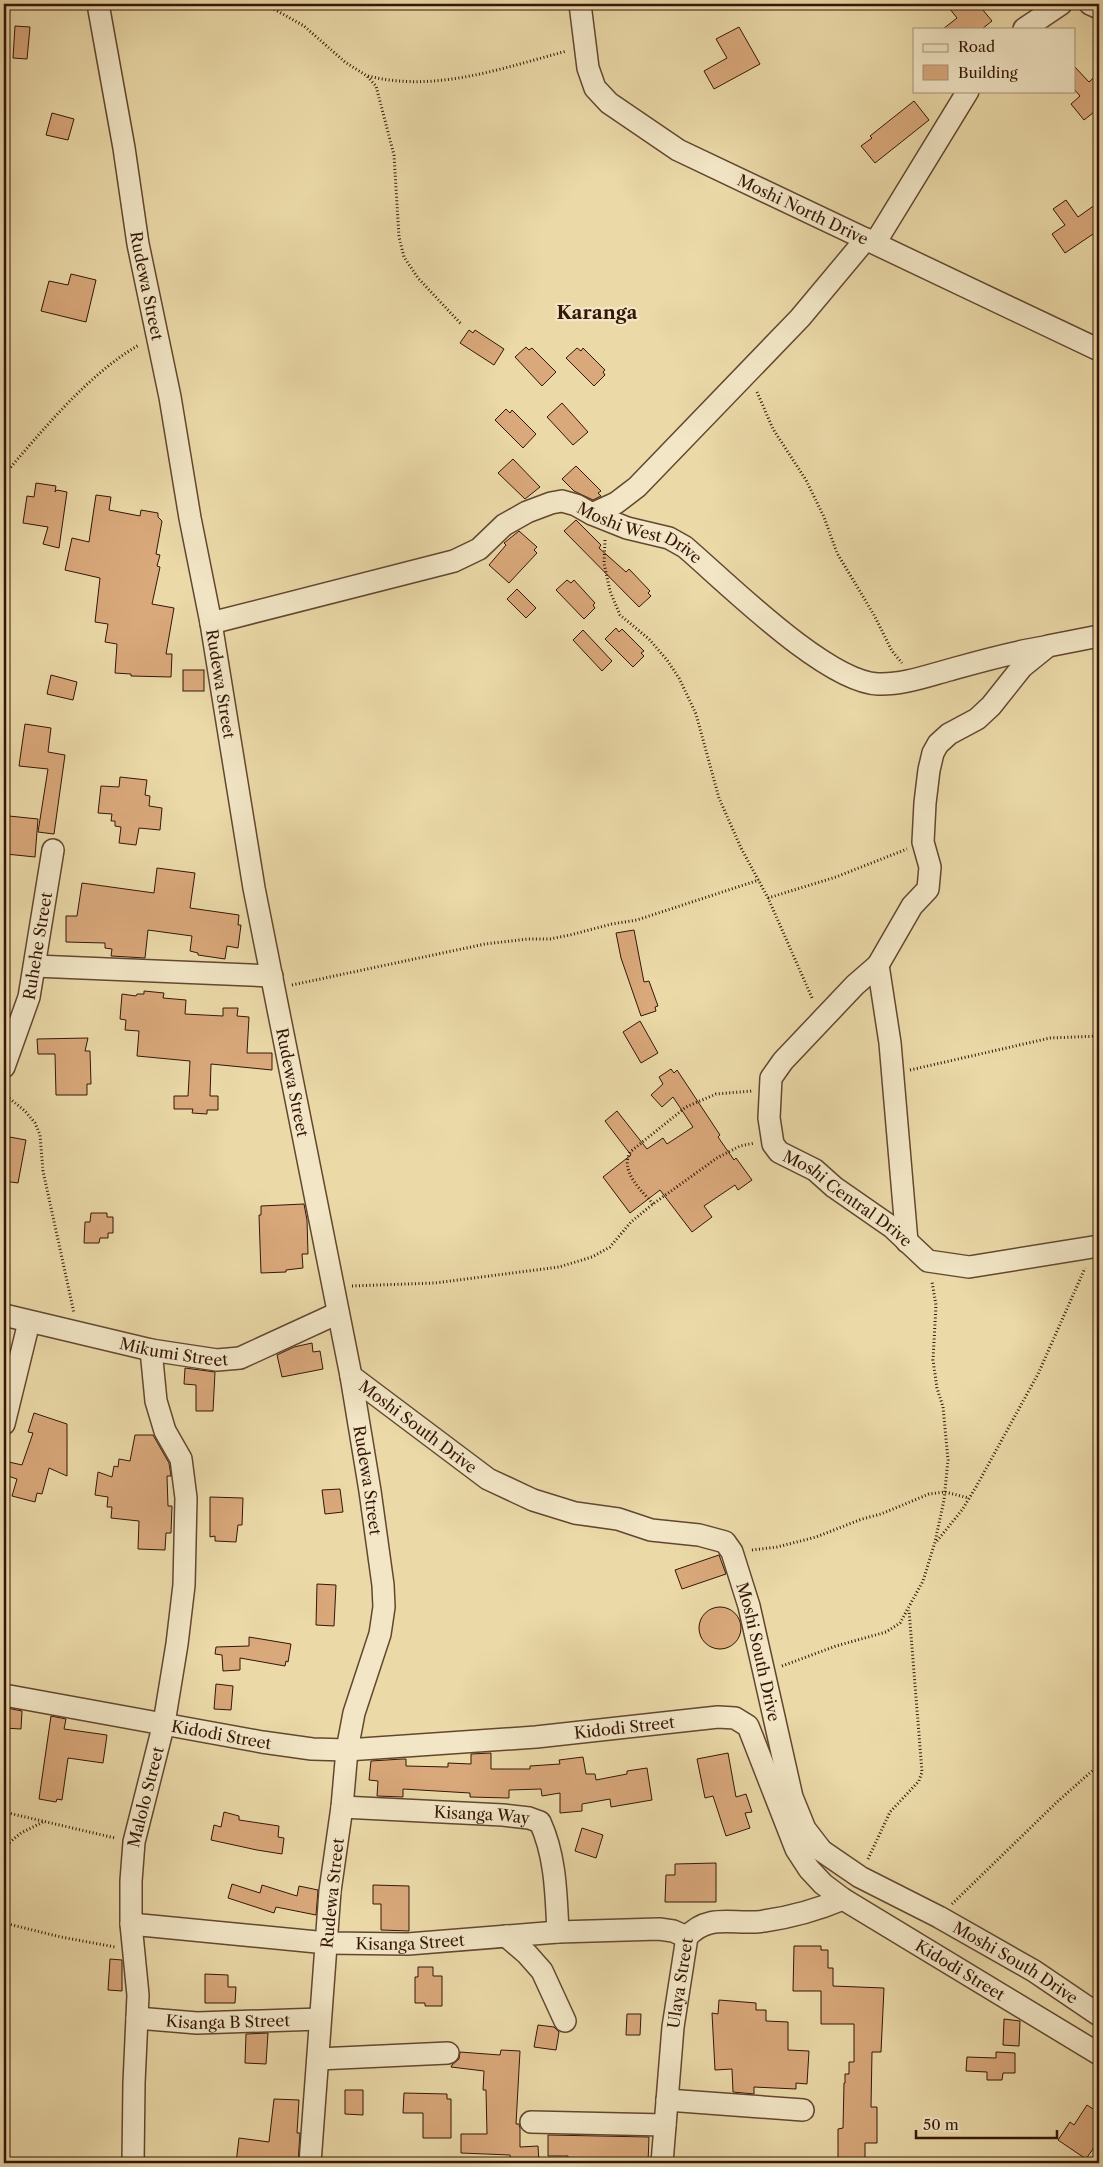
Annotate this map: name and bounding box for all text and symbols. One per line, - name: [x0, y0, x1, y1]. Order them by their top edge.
- legend: [913, 28, 1076, 92]
- text: Road: [958, 37, 995, 56]
- text: Building: [958, 63, 1018, 82]
- street label: Moshi North Drive: [734, 170, 872, 249]
- street label: Rudewa Street: [126, 230, 168, 342]
- district label: Karanga: [556, 301, 639, 324]
- street label: Moshi West Drive: [573, 498, 706, 567]
- street label: Rudewa Street: [202, 628, 240, 740]
- street label: Ruhehe Street: [19, 890, 56, 1002]
- street label: Rudewa Street: [272, 1026, 313, 1139]
- street label: Moshi Central Drive: [780, 1146, 916, 1251]
- street label: Mikumi Street: [118, 1333, 229, 1370]
- street label: Moshi South Drive: [355, 1376, 481, 1477]
- street label: Rudewa Street: [349, 1424, 386, 1537]
- street label: Moshi South Drive: [732, 1580, 785, 1723]
- street label: Kidodi Street: [573, 1712, 676, 1743]
- street label: Kidodi Street: [170, 1716, 273, 1753]
- street label: Malolo Street: [123, 1744, 168, 1849]
- street label: Kisanga Way: [433, 1802, 532, 1828]
- street label: Rudewa Street: [316, 1837, 348, 1949]
- street label: Moshi South Drive: [950, 1917, 1082, 2008]
- street label: Kisanga Street: [355, 1929, 466, 1954]
- street label: Kidodi Street: [912, 1935, 1009, 2005]
- street label: Ulaya Street: [663, 1936, 697, 2030]
- street label: Kisanga B Street: [165, 2010, 291, 2033]
- scale bar: [916, 2107, 1057, 2139]
- text: 50 m: [923, 2115, 959, 2134]

